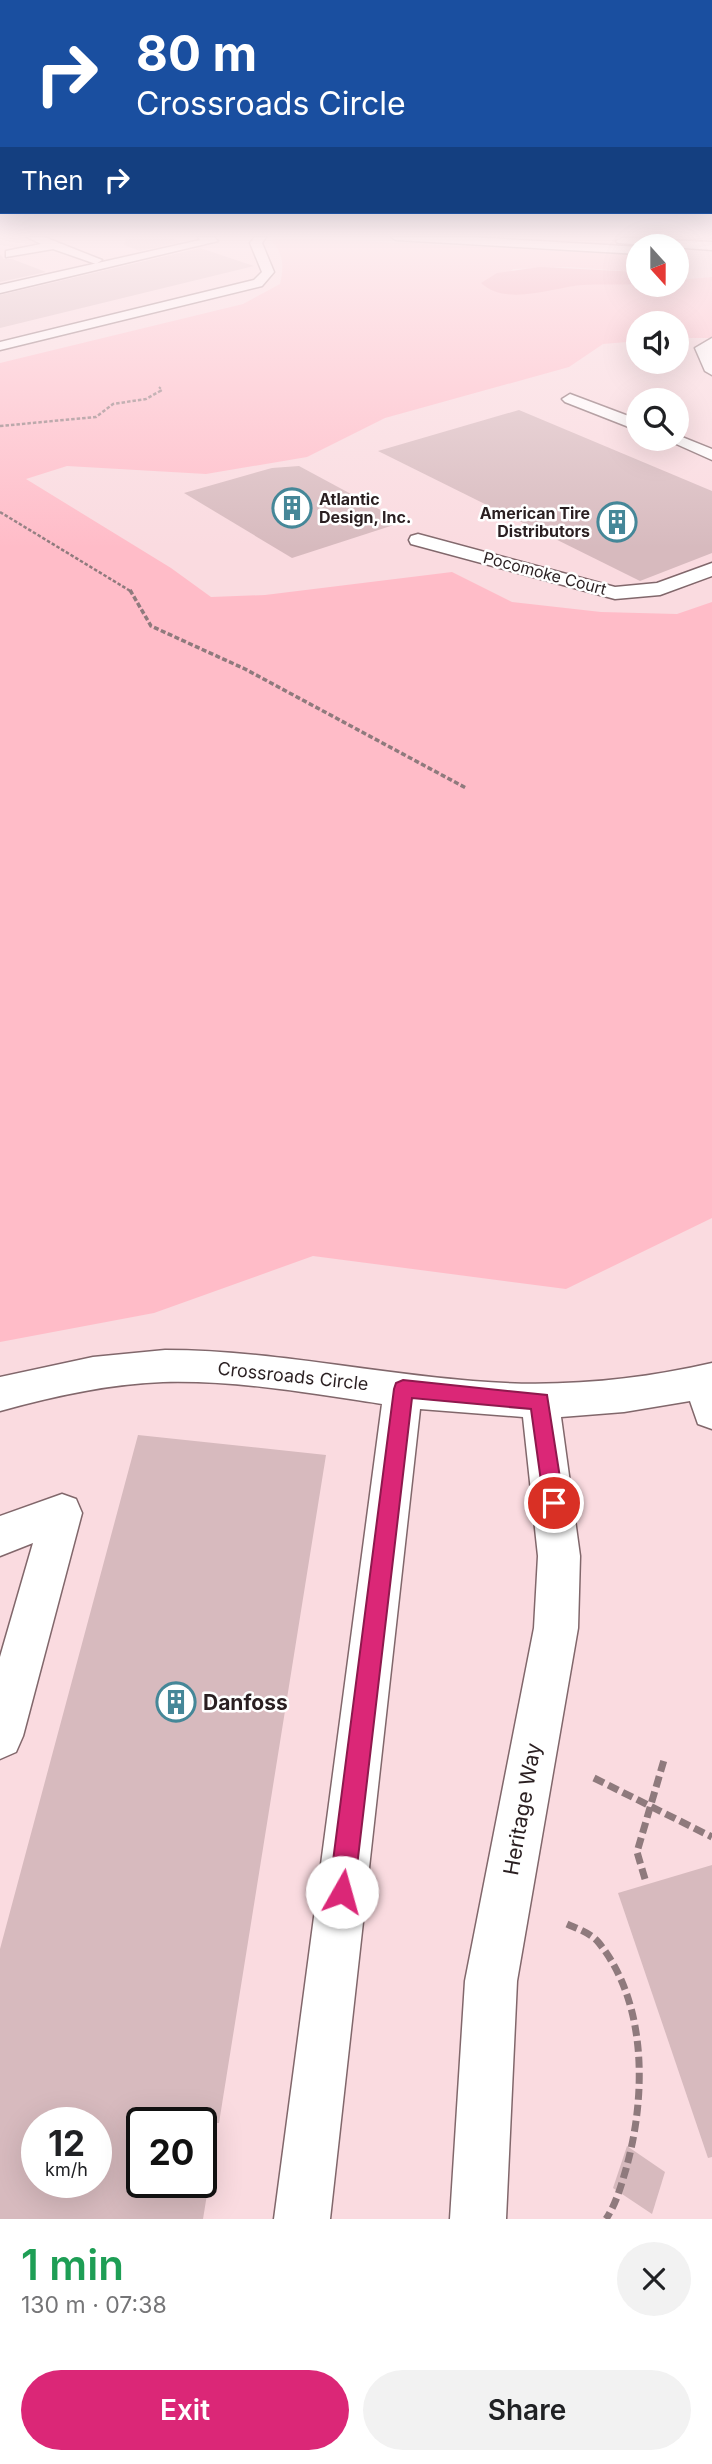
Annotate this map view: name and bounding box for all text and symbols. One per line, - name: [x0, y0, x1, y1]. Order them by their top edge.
- text: 80 m: [136, 24, 257, 83]
- icon: right: [21, 28, 112, 119]
- text: Crossroads Circle: [136, 84, 406, 123]
- icon: right: [98, 161, 136, 199]
- text: Then: [21, 165, 84, 196]
- north arrow: [626, 234, 690, 298]
- map controls: [626, 234, 689, 451]
- button: sound: [626, 311, 689, 374]
- button: search: [626, 388, 689, 451]
- building icon: Atlantic Design, Inc.: [271, 487, 313, 529]
- place label: Atlantic Design, Inc.: [319, 489, 411, 527]
- building icon: American Tire Distributors: [596, 501, 638, 543]
- place label: American Tire Distributors: [480, 503, 590, 541]
- street label: Pocomoke Court: [481, 547, 609, 599]
- street label: Crossroads Circle: [216, 1358, 370, 1394]
- pin: [524, 1473, 584, 1533]
- icon: arrive: [535, 1484, 573, 1522]
- building icon: Danfoss: [155, 1681, 197, 1723]
- place label: Danfoss: [203, 1690, 288, 1715]
- street label: Heritage Way: [498, 1741, 546, 1877]
- position arrow: [305, 1855, 379, 1929]
- speed limit sign: 20: [126, 2107, 217, 2198]
- text: 12: [48, 2122, 85, 2164]
- text: km/h: [45, 2159, 88, 2180]
- text: 1 min: [21, 2239, 124, 2290]
- button: close: [617, 2242, 691, 2316]
- text: 130 m · 07:38: [21, 2291, 167, 2319]
- button: Exit: [21, 2370, 349, 2450]
- button: Share: [363, 2370, 691, 2450]

